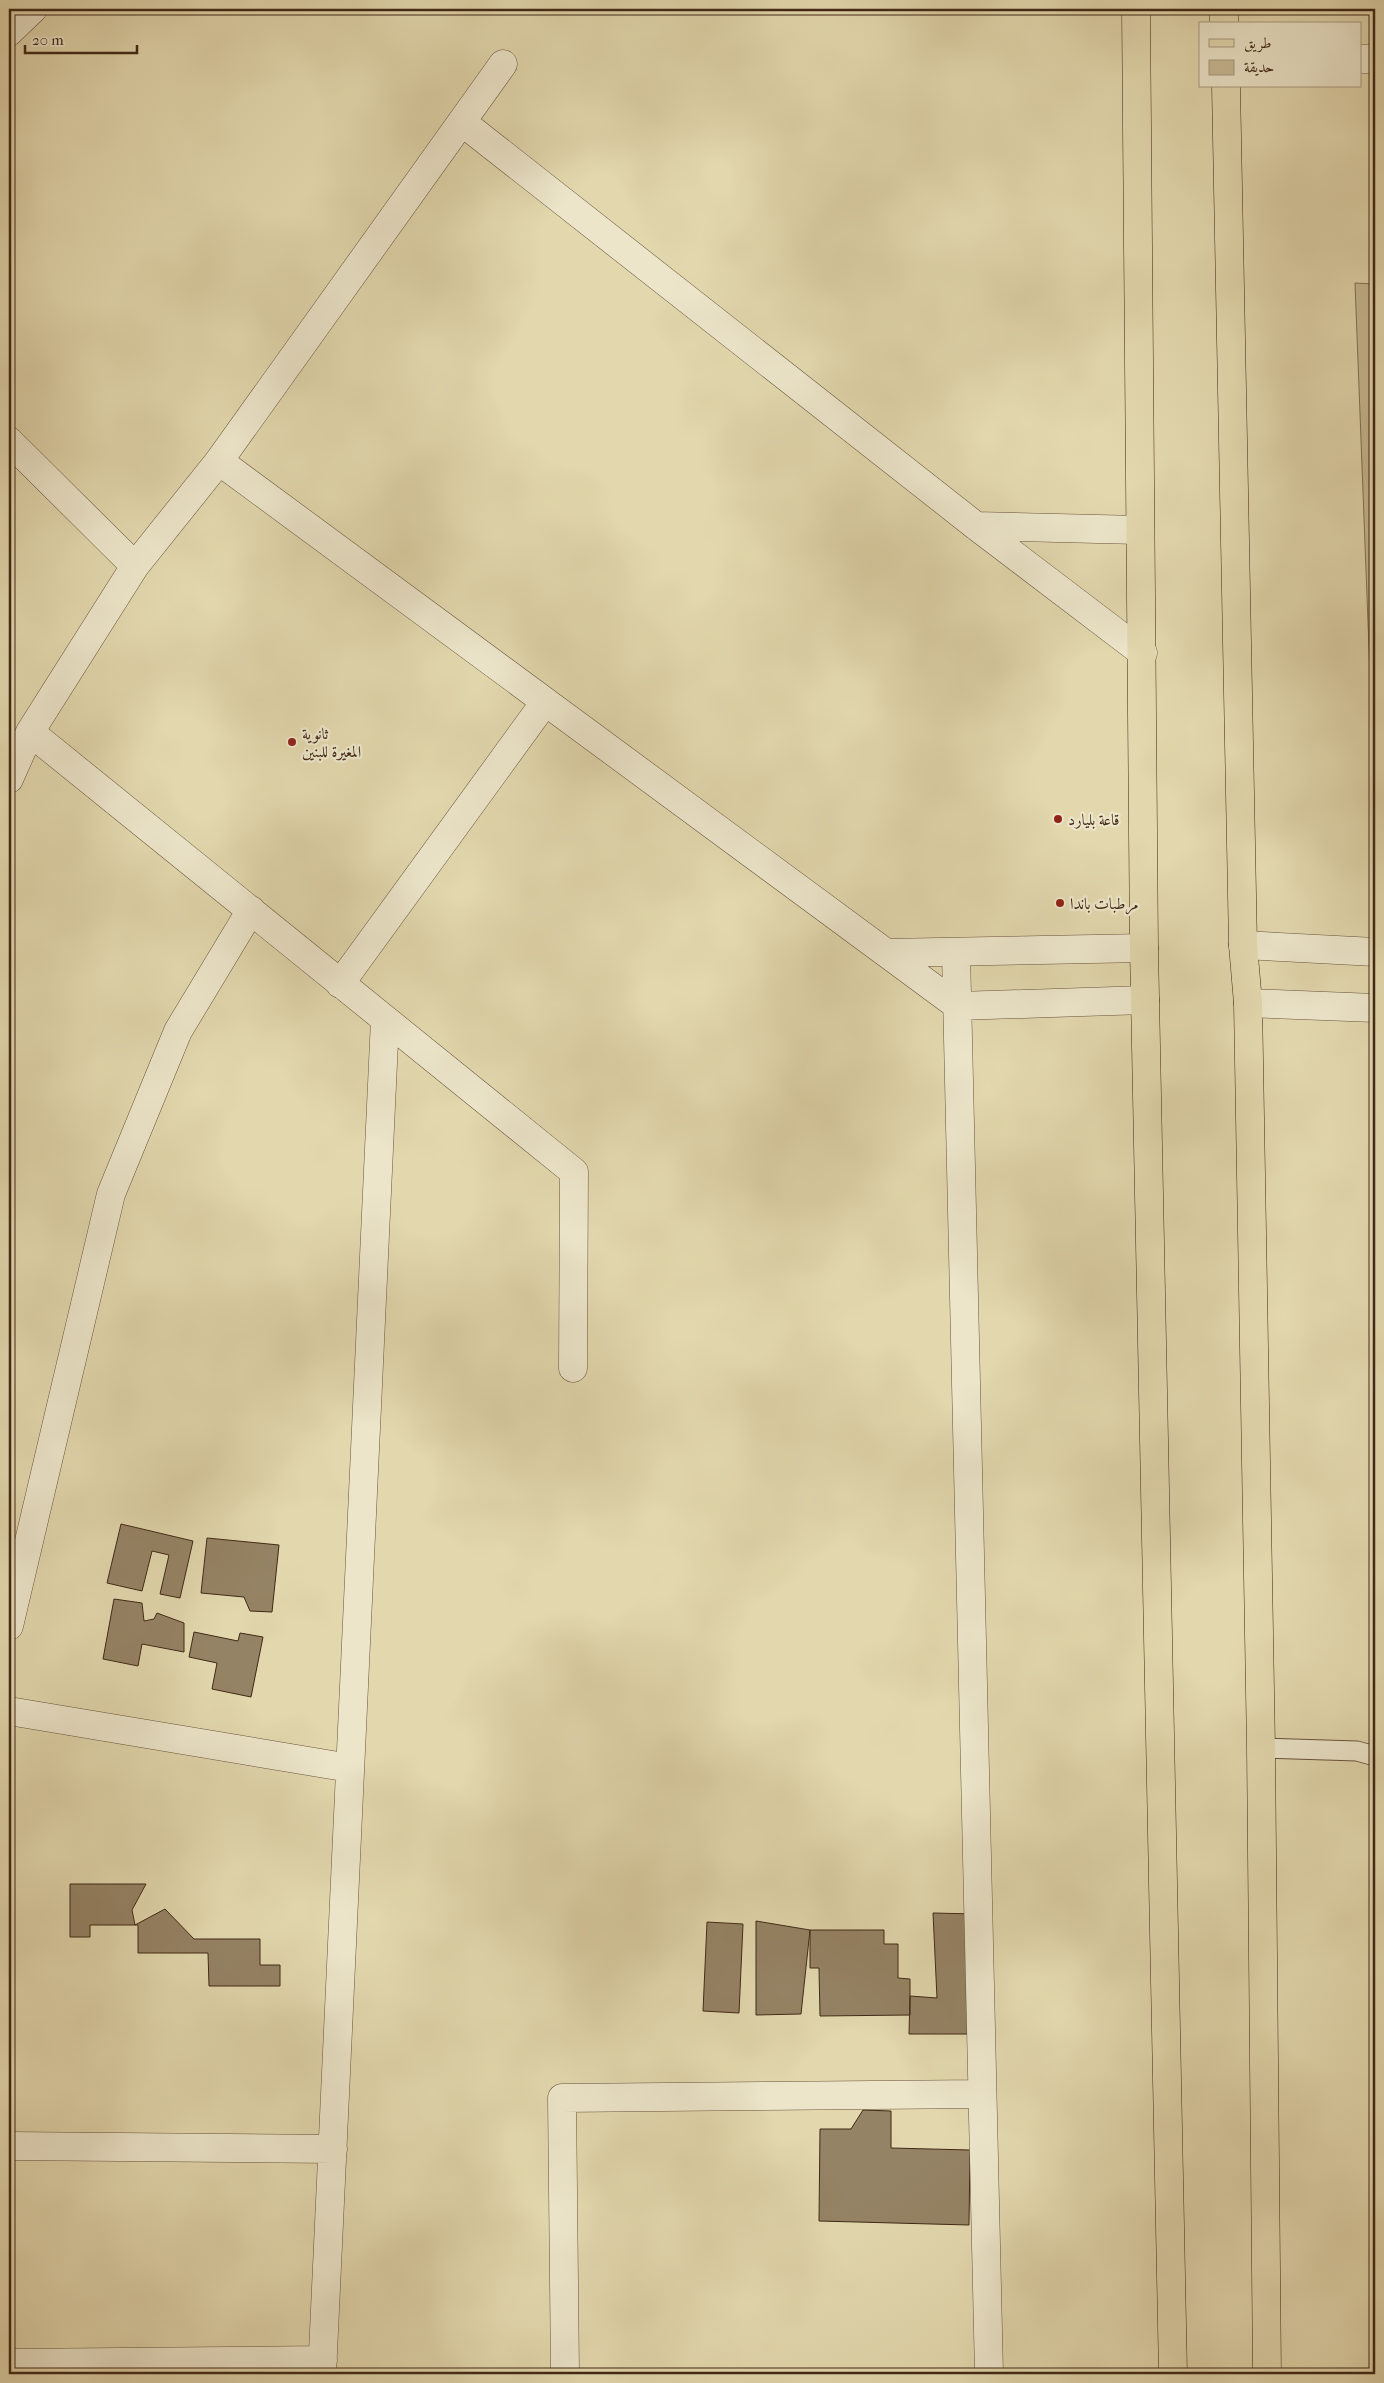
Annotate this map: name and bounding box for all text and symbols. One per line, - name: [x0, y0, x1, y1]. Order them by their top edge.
- scale bar: [25, 22, 138, 54]
- legend: [1199, 22, 1362, 88]
- text: 20 m: [32, 31, 64, 49]
- text: طريق: [1244, 34, 1271, 53]
- text: حديقة: [1244, 58, 1274, 76]
- place label: ثانوية المغيرة للبنين: [302, 724, 361, 761]
- marker: ثانوية المغيرة للبنين: [286, 736, 298, 748]
- place label: قاعة بليارد: [1068, 810, 1119, 829]
- marker: قاعة بليارد: [1052, 813, 1064, 825]
- place label: مرطبات باندا: [1070, 894, 1139, 915]
- marker: مرطبات باندا: [1054, 897, 1066, 909]

